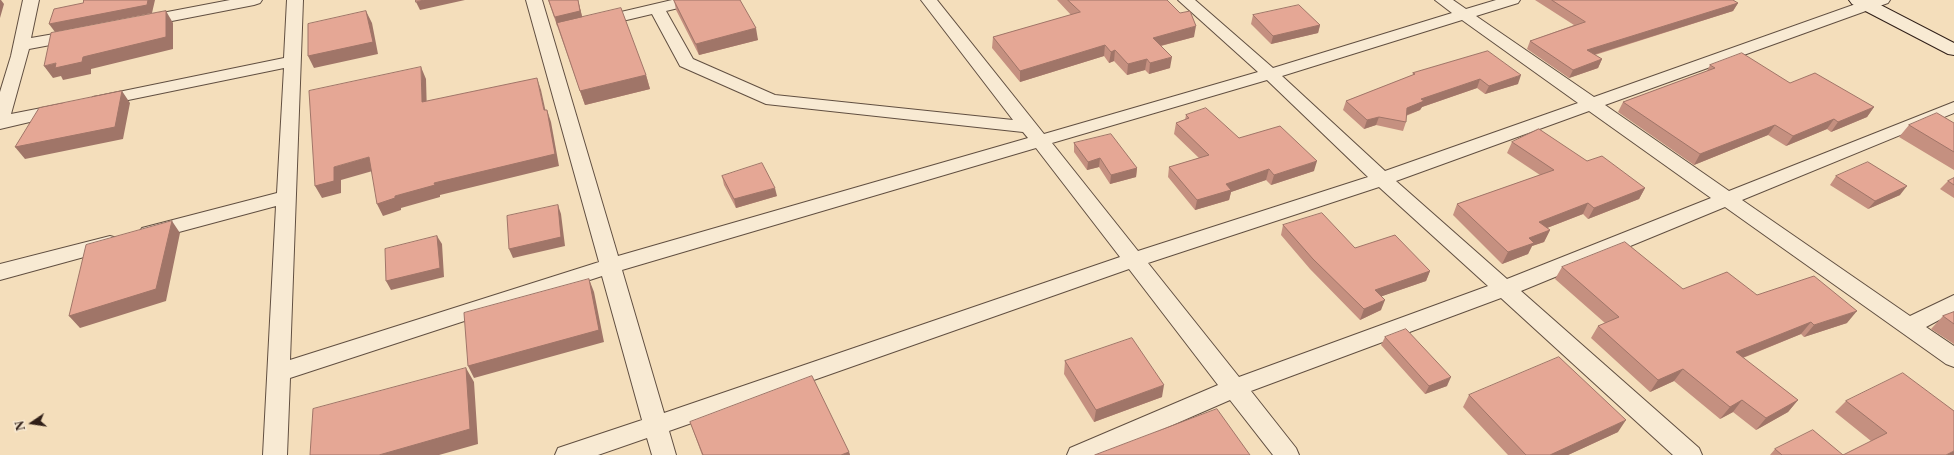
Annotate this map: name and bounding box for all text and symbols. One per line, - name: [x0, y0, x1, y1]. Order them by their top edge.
- north arrow: [12, 403, 52, 443]
- text: N: [12, 419, 28, 432]

